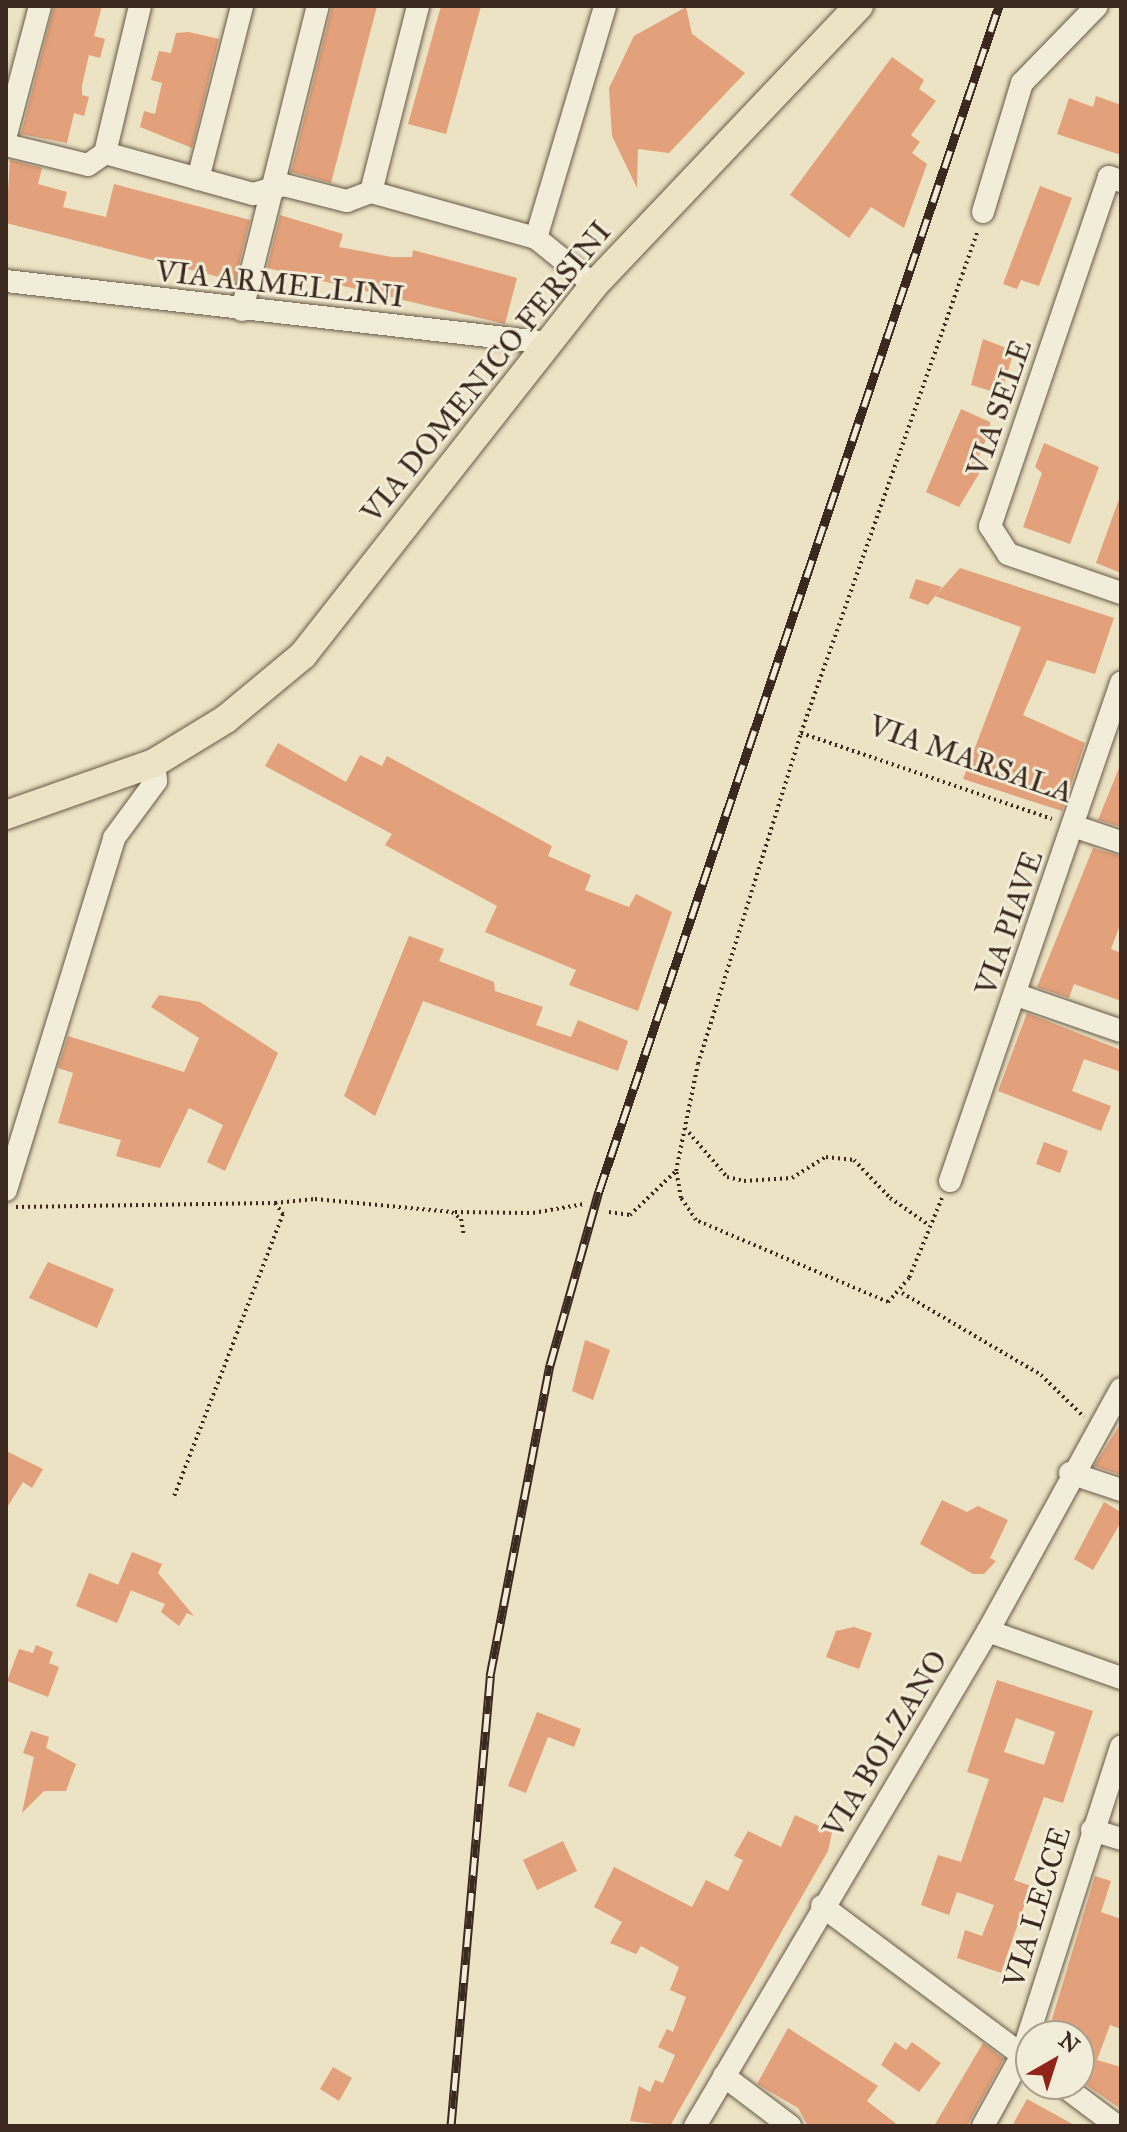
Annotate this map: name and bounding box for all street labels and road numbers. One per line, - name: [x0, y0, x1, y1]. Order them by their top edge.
- street label: VIA DOMENICO FERSINI: [353, 214, 619, 530]
- street label: VIA ARMELLINI: [154, 253, 406, 315]
- street label: VIA SELE: [959, 335, 1039, 481]
- street label: VIA MARSALA: [864, 707, 1078, 811]
- street label: VIA PIAVE: [967, 846, 1051, 1000]
- street label: VIA BOLZANO: [815, 1644, 955, 1844]
- street label: VIA LECCE: [995, 1822, 1079, 1992]

